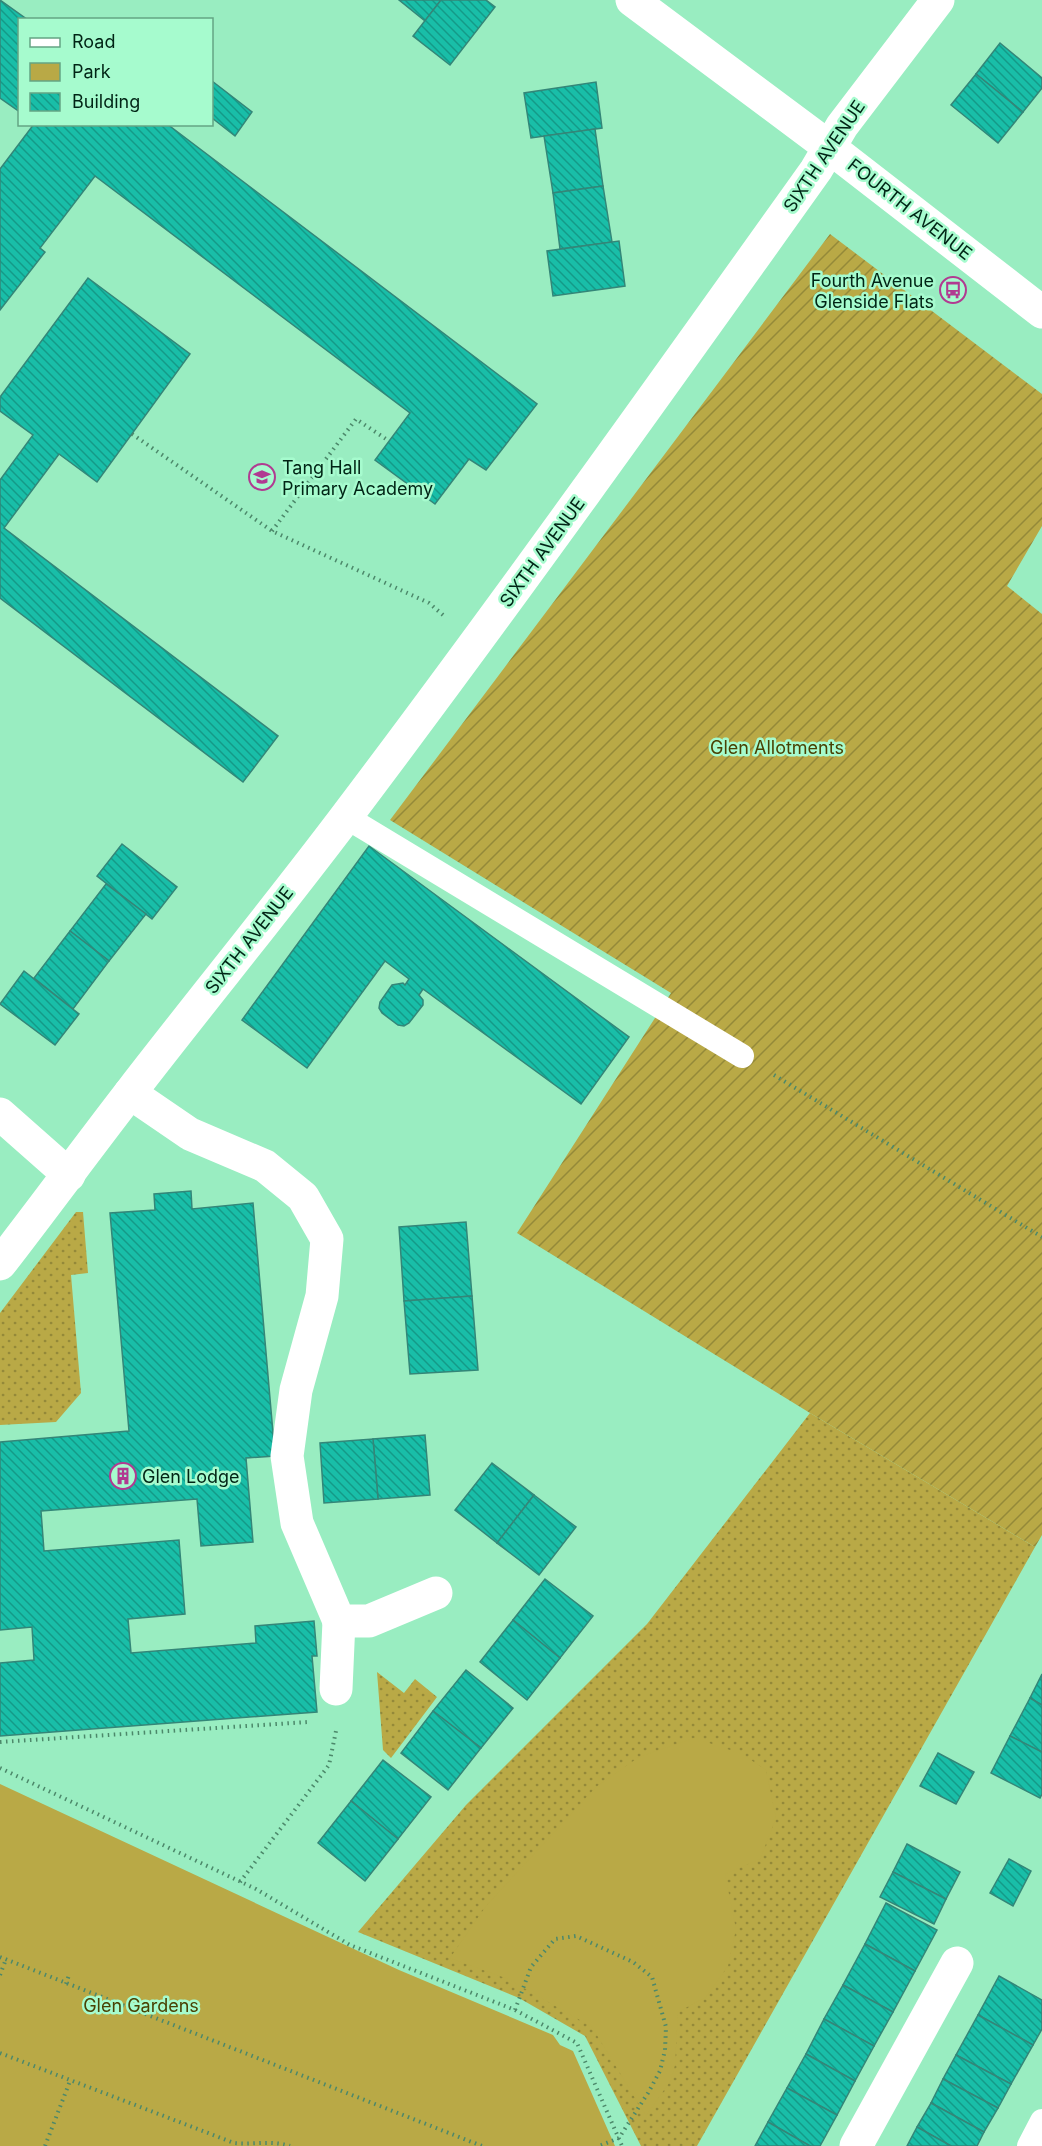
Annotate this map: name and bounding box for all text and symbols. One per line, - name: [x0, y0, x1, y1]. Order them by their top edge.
- legend: [18, 18, 213, 126]
- text: Road: [72, 31, 115, 52]
- text: Park: [72, 61, 111, 82]
- text: Building: [72, 91, 140, 112]
- street label: SIXTH AVENUE: [779, 96, 869, 216]
- street label: FOURTH AVENUE: [844, 154, 976, 264]
- place label: Fourth Avenue Glenside Flats: [811, 270, 934, 312]
- bus stop icon: Fourth Avenue Glenside Flats: [938, 275, 968, 305]
- place label: Tang Hall Primary Academy: [282, 457, 433, 499]
- school or university icon: Tang Hall Primary Academy: [247, 462, 277, 492]
- street label: SIXTH AVENUE: [495, 493, 589, 611]
- park label: Glen Allotments: [710, 737, 844, 758]
- street label: SIXTH AVENUE: [201, 882, 297, 998]
- building icon: Glen Lodge: [108, 1461, 138, 1491]
- place label: Glen Lodge: [142, 1466, 240, 1487]
- park label: Glen Gardens: [83, 1995, 199, 2016]

